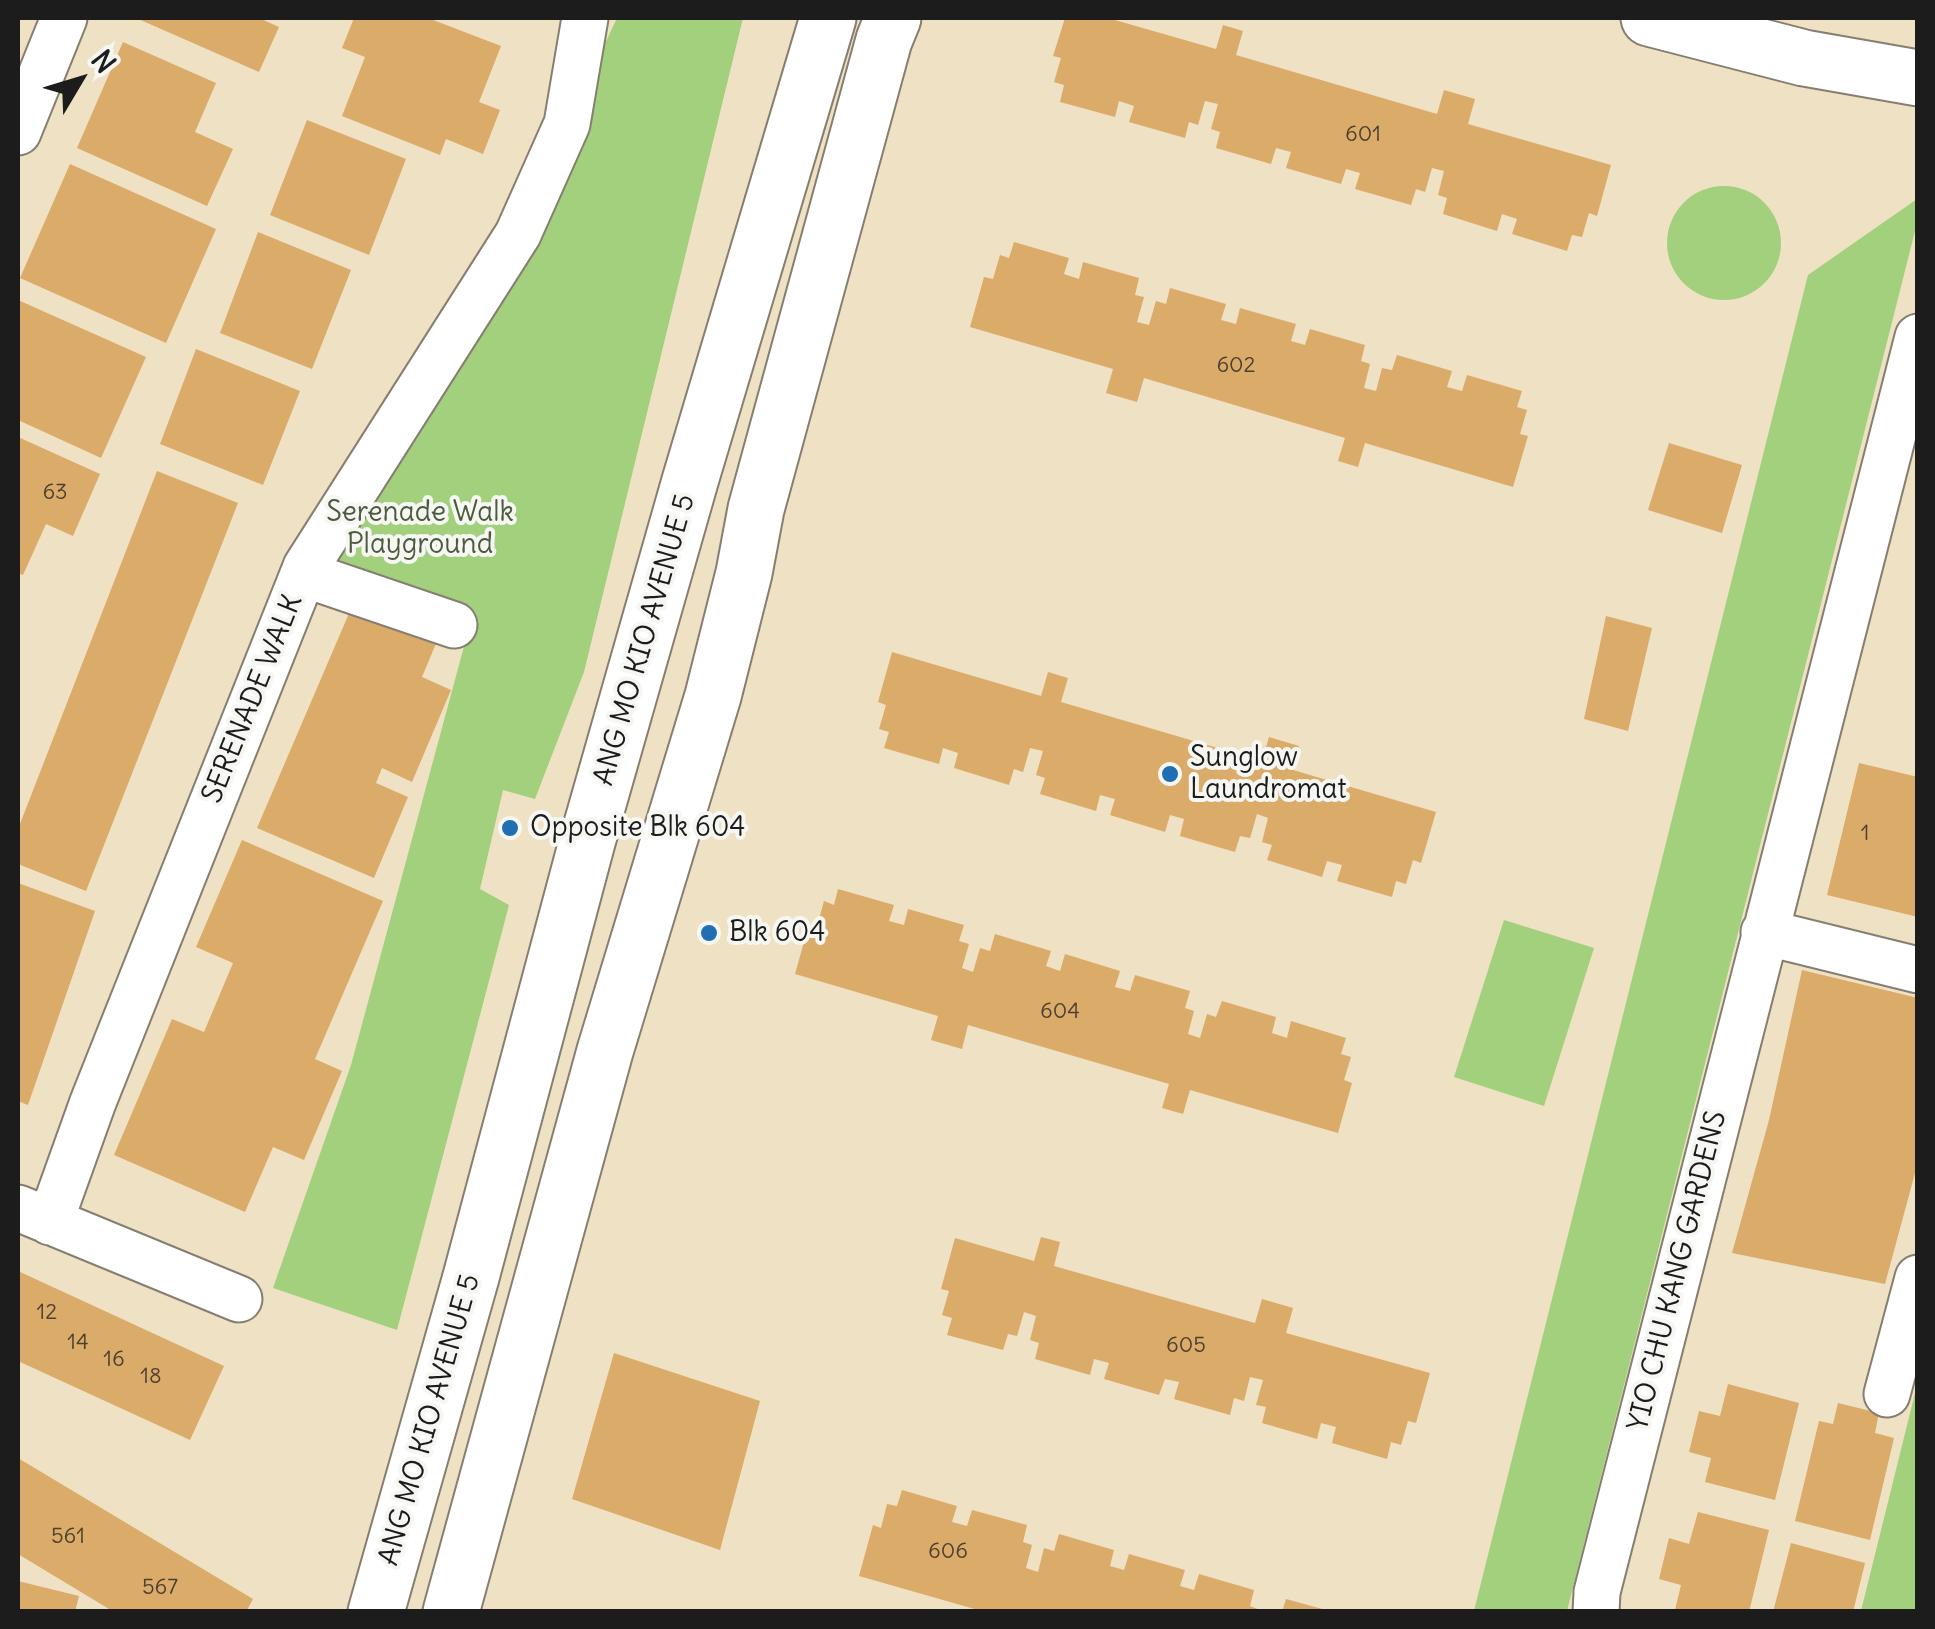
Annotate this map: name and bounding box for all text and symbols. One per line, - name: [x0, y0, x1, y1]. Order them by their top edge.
- north arrow: [30, 30, 130, 130]
- text: N: [83, 43, 124, 80]
- house number: 601: [1345, 122, 1381, 148]
- house number: 602: [1216, 353, 1256, 379]
- house number: 63: [42, 480, 68, 506]
- street label: ANG MO KIO AVENUE 5: [587, 490, 703, 790]
- park label: Serenade Walk Playground: [326, 496, 514, 562]
- street label: SERENADE WALK: [196, 590, 310, 808]
- place label: Sunglow Laundromat: [1190, 741, 1347, 807]
- marker: Sunglow Laundromat: [1159, 763, 1181, 785]
- place label: Opposite Blk 604: [530, 811, 746, 845]
- marker: Opposite Blk 604: [499, 817, 521, 839]
- house number: 1: [1861, 821, 1869, 847]
- place label: Blk 604: [729, 916, 825, 950]
- marker: Blk 604: [698, 922, 720, 944]
- house number: 604: [1040, 999, 1080, 1025]
- street label: YIO CHU KANG GARDENS: [1622, 1108, 1734, 1434]
- street label: ANG MO KIO AVENUE 5: [372, 1270, 488, 1570]
- house number: 12: [37, 1300, 57, 1326]
- house number: 14: [67, 1330, 89, 1356]
- house number: 605: [1166, 1333, 1206, 1359]
- house number: 16: [103, 1347, 125, 1373]
- house number: 18: [140, 1364, 162, 1390]
- house number: 561: [51, 1524, 85, 1550]
- house number: 606: [928, 1539, 968, 1565]
- house number: 567: [142, 1575, 178, 1601]

